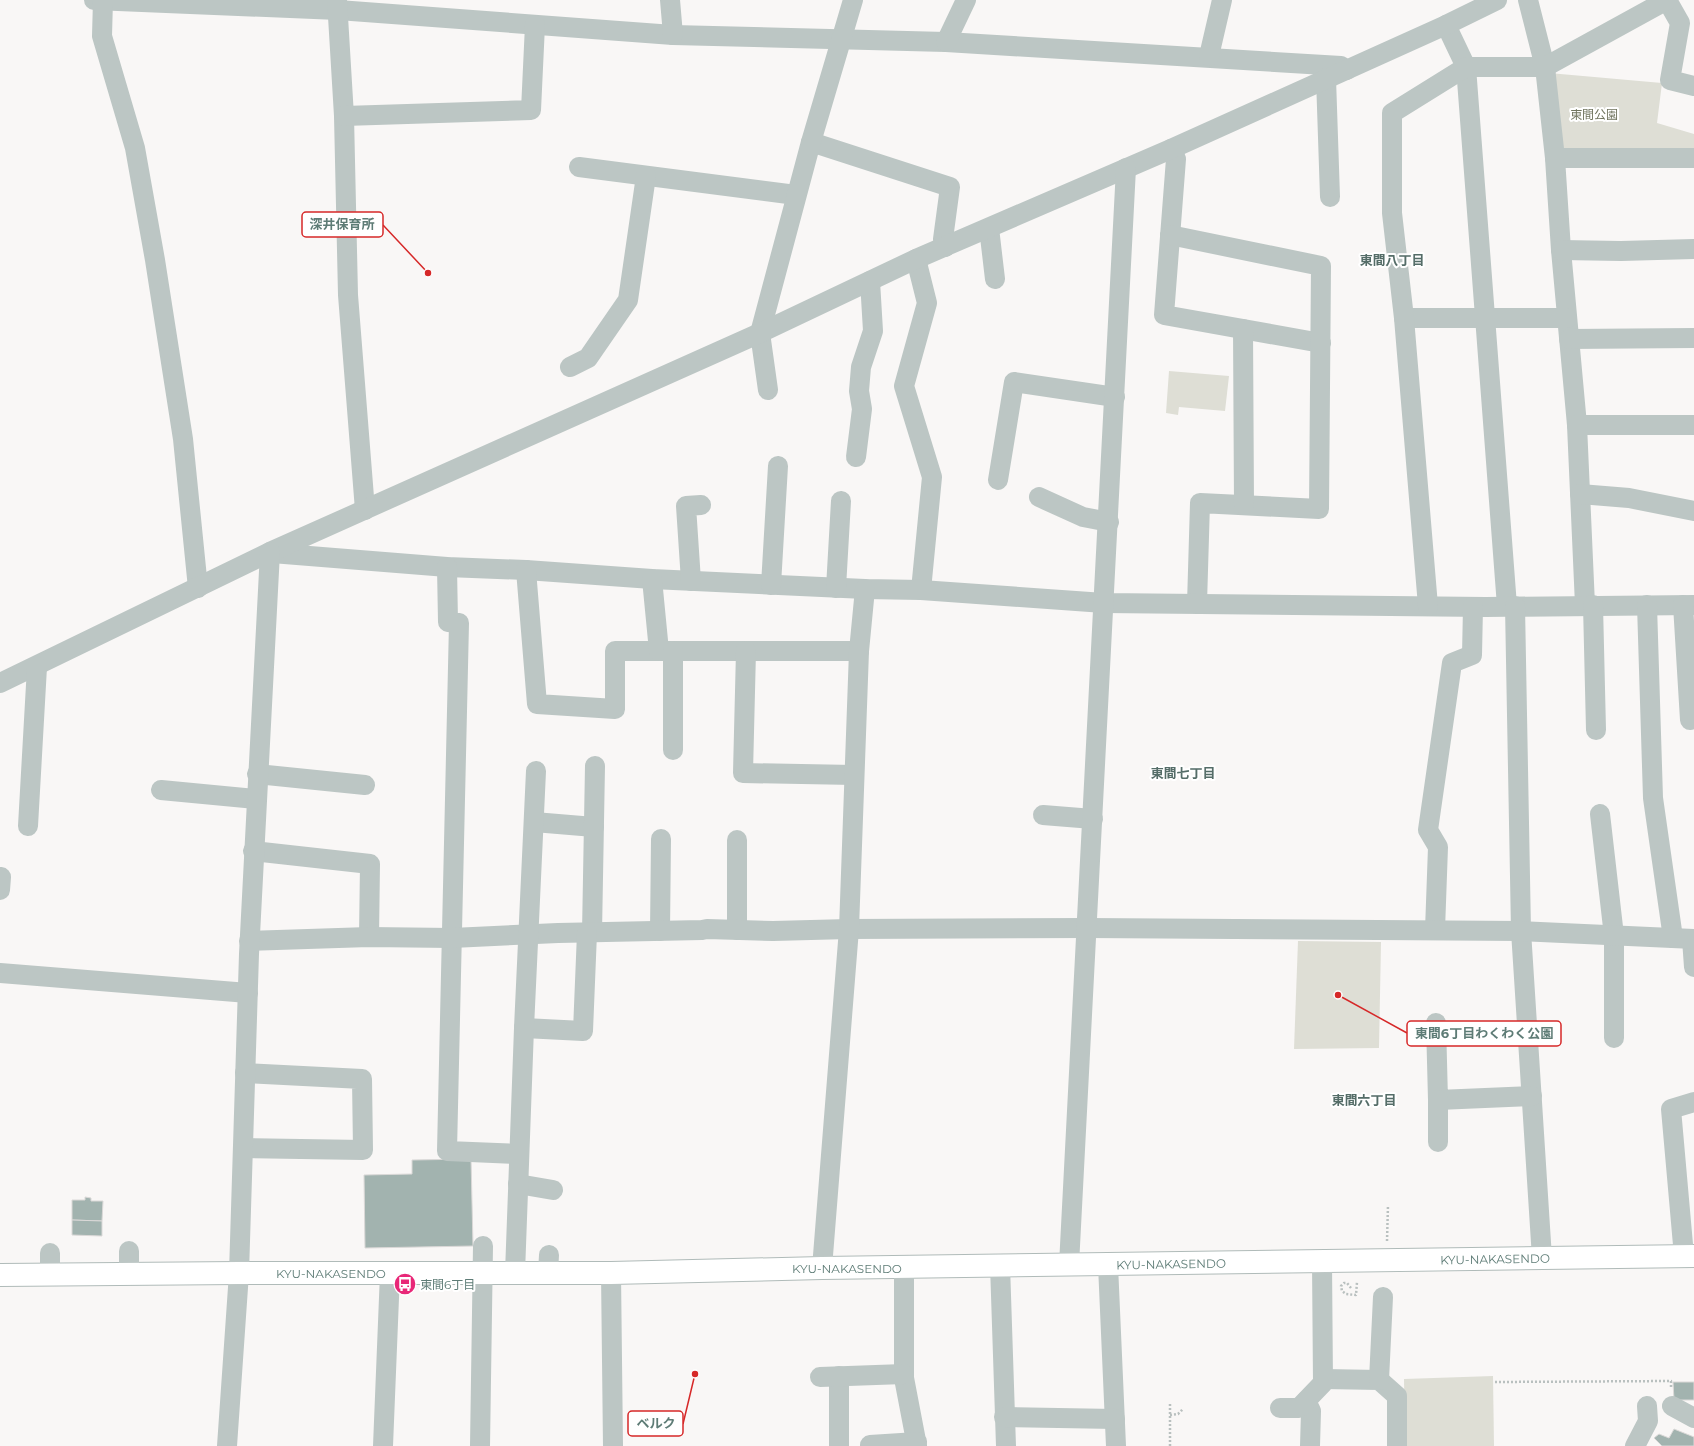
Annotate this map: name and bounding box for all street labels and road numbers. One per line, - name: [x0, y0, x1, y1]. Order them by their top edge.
- street label: KYU-NAKASENDO: [1440, 1251, 1550, 1267]
- street label: KYU-NAKASENDO: [1116, 1256, 1226, 1272]
- street label: KYU-NAKASENDO: [792, 1261, 902, 1276]
- street label: KYU-NAKASENDO: [276, 1266, 386, 1281]

